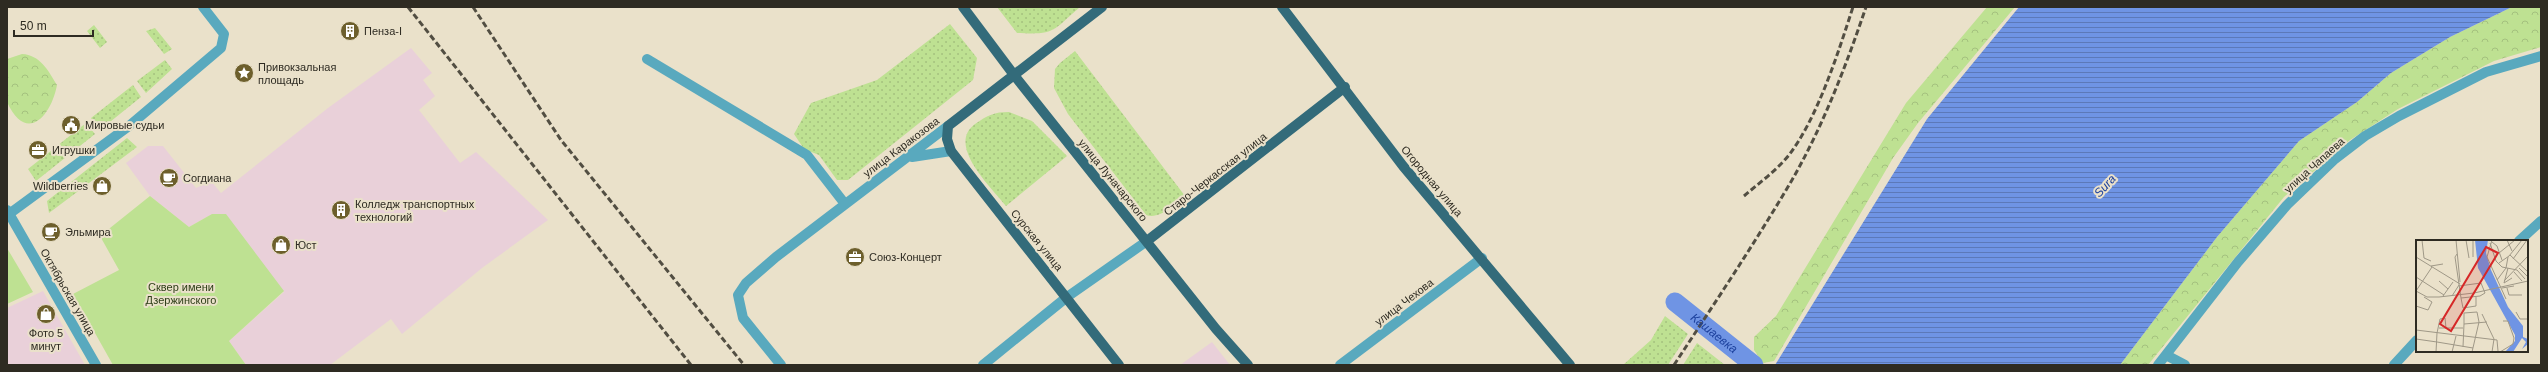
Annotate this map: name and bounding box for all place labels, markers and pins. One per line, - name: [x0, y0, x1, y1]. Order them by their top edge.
- building icon: Пенза-I: [339, 20, 361, 42]
- place label: Пенза-I: [364, 25, 402, 37]
- place label: Привокзальная площадь: [258, 61, 336, 86]
- place icon: Привокзальная площадь: [233, 62, 255, 84]
- public building icon: Мировые судьи: [60, 114, 82, 136]
- place label: Мировые судьи: [85, 119, 164, 131]
- office icon: Игрушки: [27, 139, 49, 161]
- place label: Игрушки: [52, 144, 95, 156]
- cafe icon: Согдиана: [158, 167, 180, 189]
- place label: Согдиана: [183, 172, 232, 184]
- shop icon: Wildberries: [91, 175, 113, 197]
- place label: Wildberries: [33, 180, 88, 192]
- place label: Колледж транспортных технологий: [355, 198, 475, 223]
- building icon: Колледж транспортных технологий: [330, 199, 352, 221]
- cafe icon: Эльмира: [40, 221, 62, 243]
- place label: Эльмира: [65, 226, 112, 238]
- shop icon: Юст: [270, 234, 292, 256]
- place label: Юст: [295, 239, 317, 251]
- office icon: Союз-Концерт: [844, 246, 866, 268]
- place label: Союз-Концерт: [869, 251, 942, 263]
- shop icon: Фото 5 минут: [35, 303, 57, 325]
- place label: Фото 5 минут: [29, 327, 63, 352]

